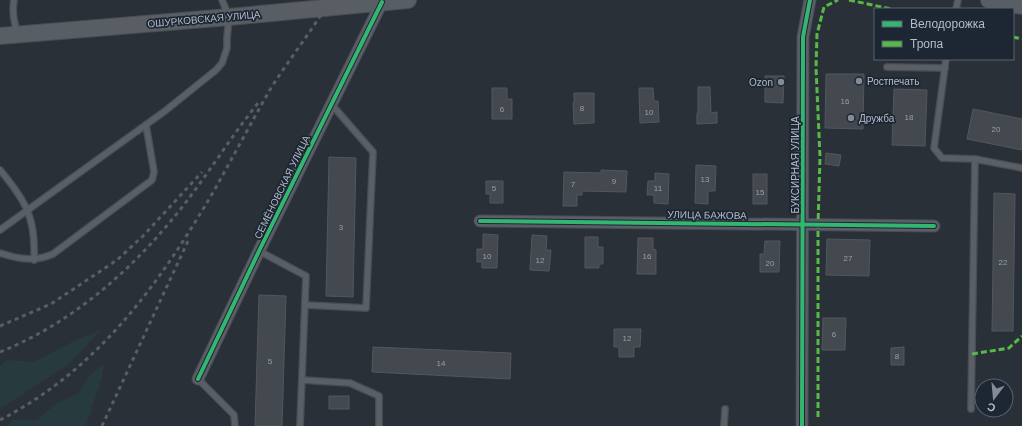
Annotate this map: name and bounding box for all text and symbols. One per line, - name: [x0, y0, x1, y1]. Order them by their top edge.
- legend: [874, 8, 1014, 60]
- street label: ОШУРКОВСКАЯ УЛИЦА: [147, 9, 261, 29]
- text: Велодорожка: [910, 17, 985, 31]
- text: Тропа: [910, 37, 944, 51]
- marker: Ростпечать: [854, 76, 864, 86]
- place label: Ростпечать: [867, 76, 919, 87]
- place label: Ozon: [749, 77, 773, 88]
- marker: Ozon: [776, 77, 786, 87]
- house number: 16: [841, 97, 850, 106]
- house number: 8: [580, 104, 585, 113]
- house number: 6: [500, 105, 505, 114]
- house number: 10: [645, 108, 654, 117]
- marker: Дружба: [846, 113, 856, 123]
- place label: Дружба: [859, 113, 895, 124]
- house number: 18: [905, 113, 914, 122]
- street label: БУКСИРНАЯ УЛИЦА: [790, 116, 801, 214]
- house number: 20: [992, 125, 1001, 134]
- street label: СЕМЁНОВСКАЯ УЛИЦА: [252, 133, 312, 241]
- house number: 13: [701, 175, 710, 184]
- house number: 9: [612, 177, 617, 186]
- house number: 7: [571, 180, 576, 189]
- house number: 5: [492, 184, 497, 193]
- house number: 11: [654, 184, 663, 193]
- house number: 15: [756, 188, 765, 197]
- street label: УЛИЦА БАЖОВА: [667, 209, 747, 221]
- house number: 3: [339, 223, 344, 232]
- house number: 10: [483, 252, 492, 261]
- house number: 16: [643, 252, 652, 261]
- house number: 27: [844, 254, 853, 263]
- house number: 12: [536, 256, 545, 265]
- house number: 22: [999, 258, 1008, 267]
- house number: 20: [766, 259, 775, 268]
- house number: 6: [832, 330, 837, 339]
- house number: 12: [623, 334, 632, 343]
- house number: 8: [895, 352, 900, 361]
- house number: 5: [268, 357, 273, 366]
- house number: 14: [437, 359, 446, 368]
- north arrow: [974, 378, 1014, 418]
- text: С: [986, 401, 997, 414]

